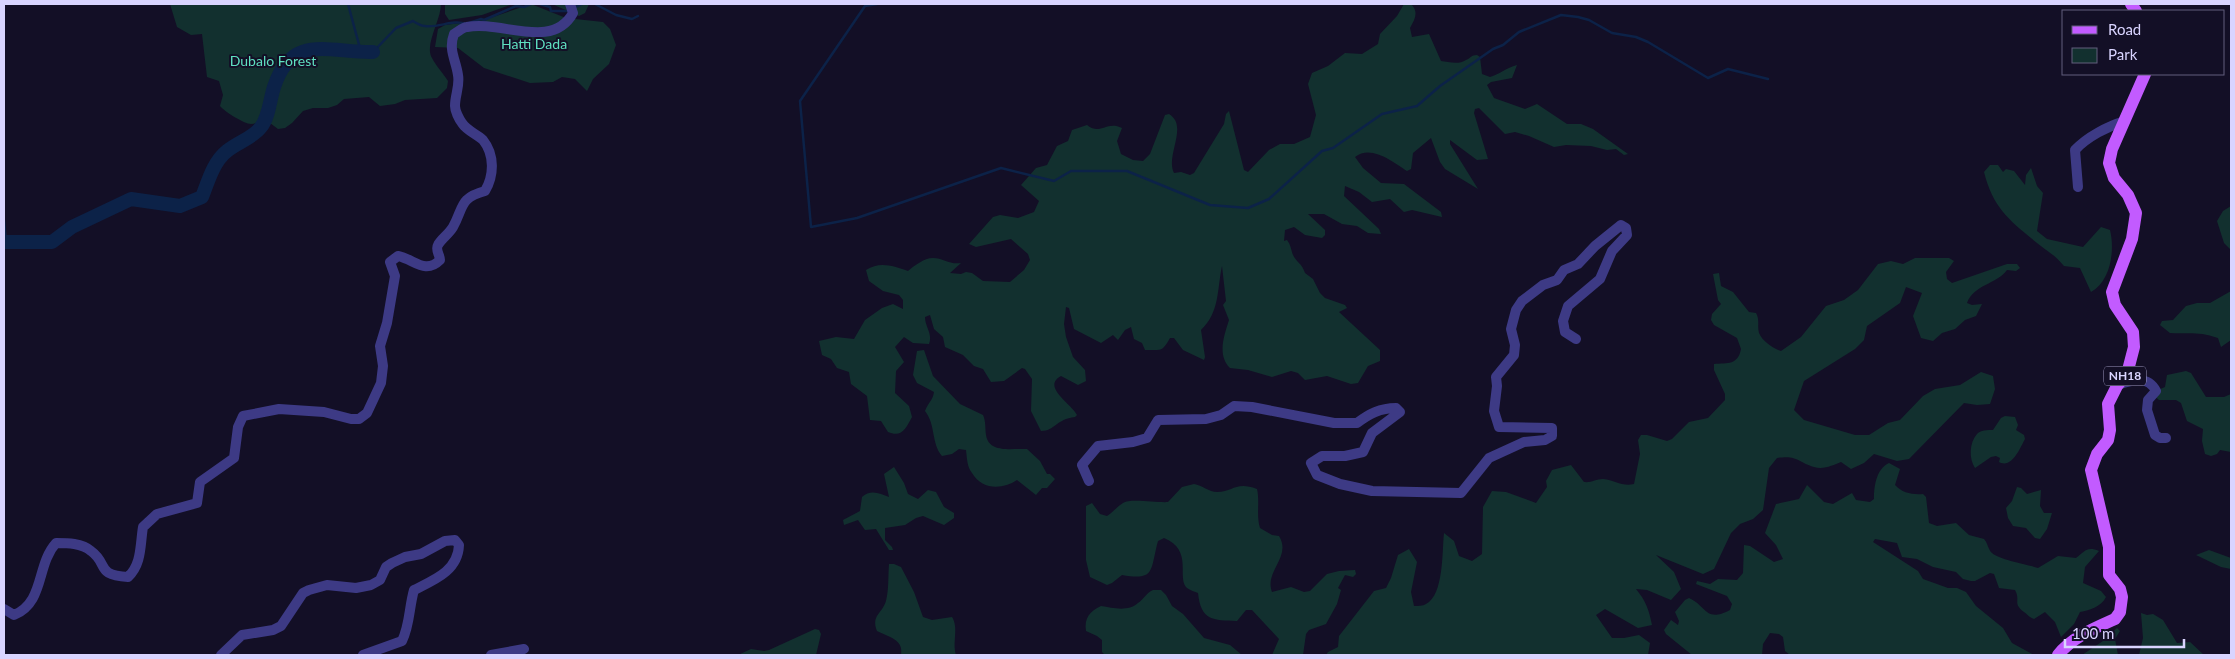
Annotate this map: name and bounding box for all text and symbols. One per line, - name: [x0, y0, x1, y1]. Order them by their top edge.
- legend: [2062, 10, 2225, 75]
- text: Road: [2108, 20, 2141, 38]
- park label: Hatti Dada: [501, 35, 567, 52]
- text: Park: [2108, 45, 2138, 63]
- park label: Dubalo Forest: [230, 52, 316, 69]
- road number: NH18: [2104, 366, 2146, 386]
- scale bar: [2065, 616, 2184, 648]
- text: 100 m: [2072, 624, 2114, 642]

